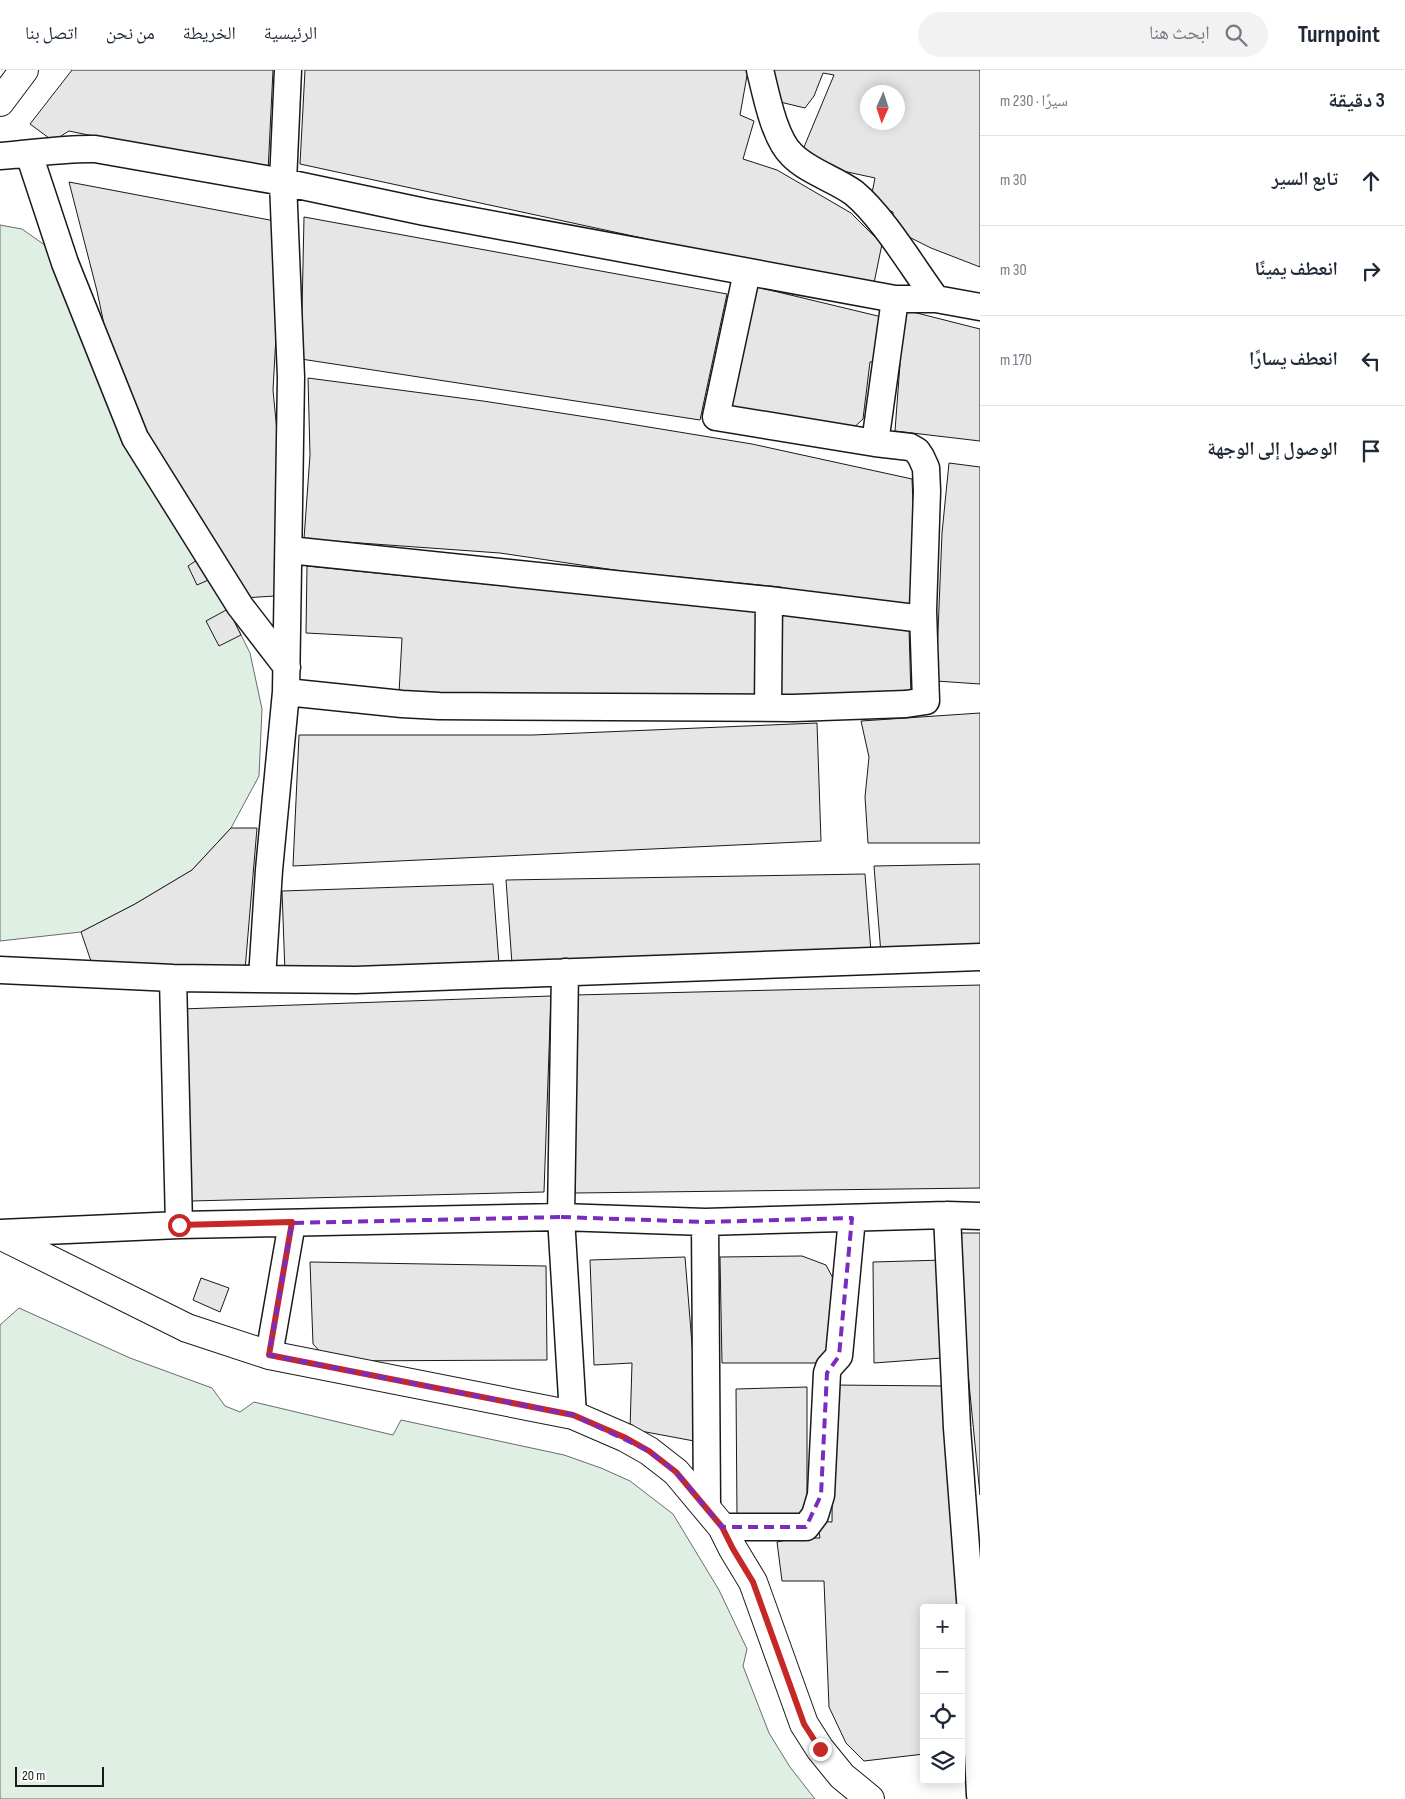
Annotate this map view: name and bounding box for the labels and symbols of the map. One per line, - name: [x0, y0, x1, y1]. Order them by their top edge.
- north arrow: [860, 85, 905, 130]
- route start: [168, 1214, 191, 1237]
- route end: [809, 1738, 832, 1761]
- scale bar: [15, 1764, 104, 1787]

